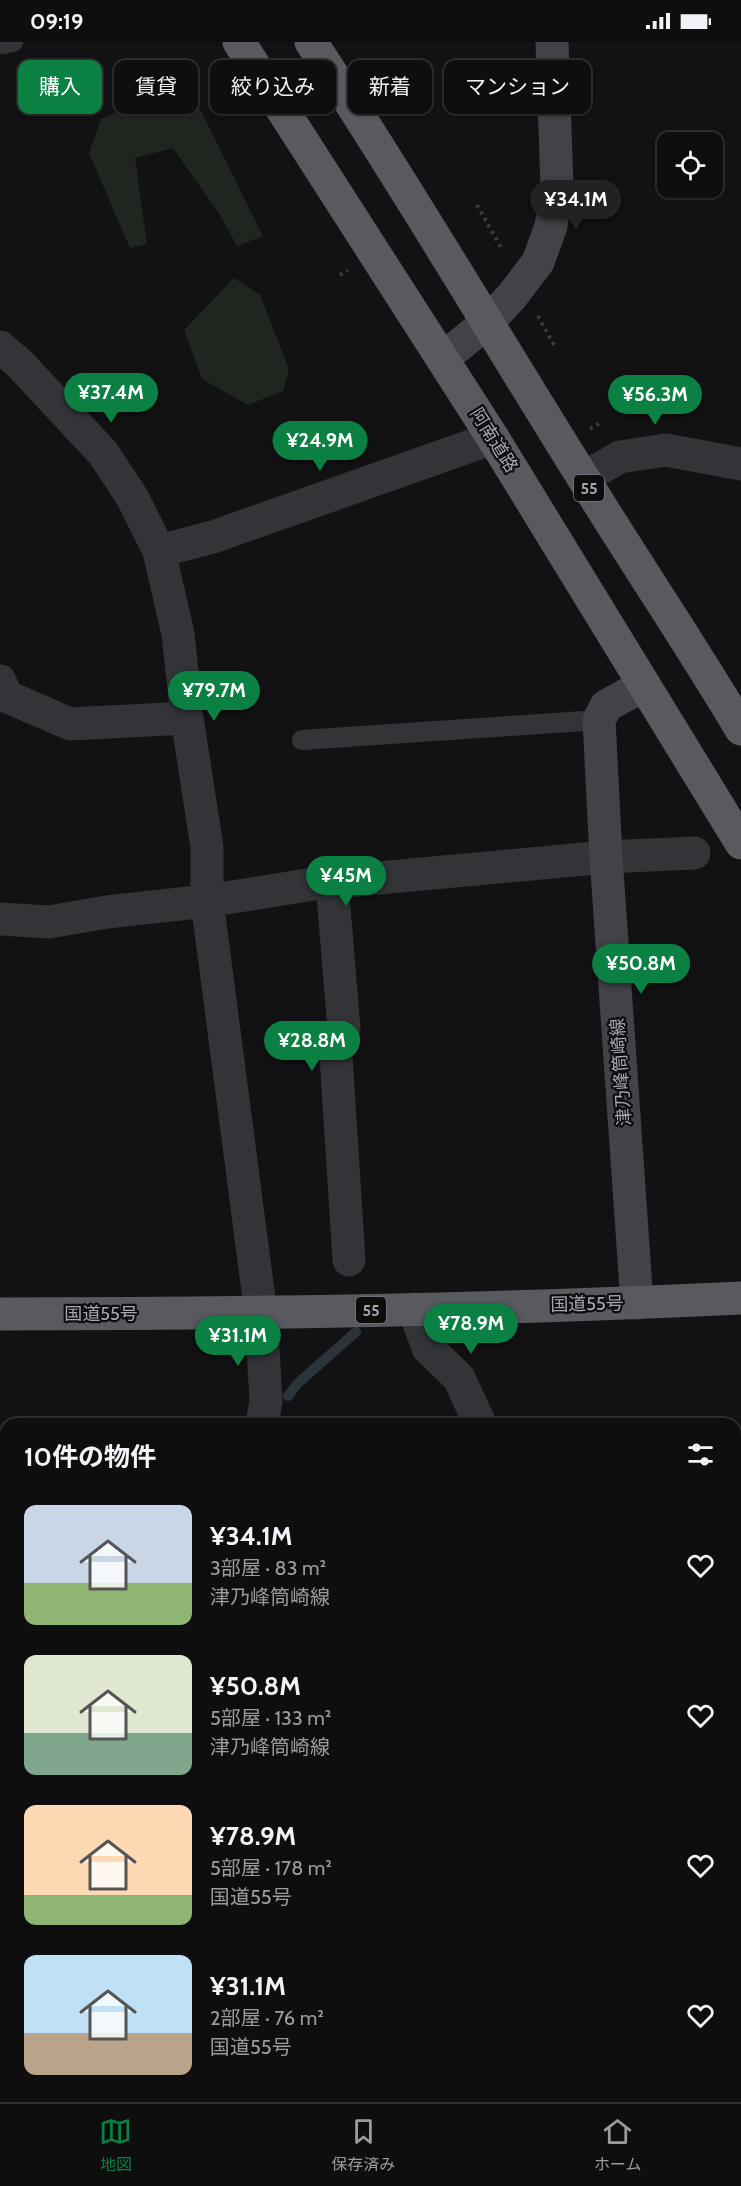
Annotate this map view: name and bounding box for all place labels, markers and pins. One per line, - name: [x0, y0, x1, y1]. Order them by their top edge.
- pin: ¥34.1M: [527, 180, 625, 231]
- pin: ¥37.4M: [62, 373, 160, 424]
- pin: ¥56.3M: [606, 375, 704, 426]
- pin: ¥24.9M: [271, 421, 369, 472]
- pin: ¥79.7M: [165, 671, 263, 722]
- pin: ¥45M: [310, 856, 382, 907]
- pin: ¥50.8M: [592, 944, 690, 995]
- pin: ¥28.8M: [263, 1021, 361, 1072]
- pin: ¥78.9M: [422, 1304, 520, 1355]
- pin: ¥31.1M: [189, 1316, 287, 1367]

